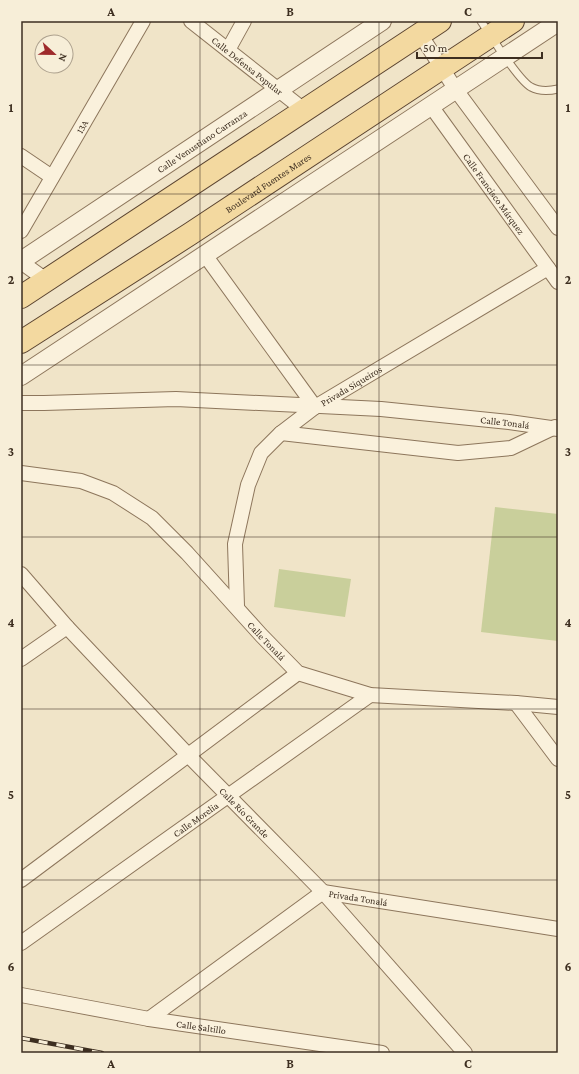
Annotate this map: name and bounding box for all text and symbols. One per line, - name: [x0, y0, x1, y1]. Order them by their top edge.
- text: A: [106, 4, 115, 19]
- text: B: [286, 4, 294, 19]
- text: C: [464, 4, 472, 19]
- north arrow: [34, 34, 74, 74]
- scale bar: [417, 34, 542, 60]
- street label: Calle Defensa Popular: [209, 35, 285, 98]
- text: 50 m: [423, 41, 448, 55]
- text: N: [56, 52, 70, 64]
- text: 1: [9, 100, 14, 115]
- text: 1: [566, 100, 571, 115]
- street label: Calle Venustiano Carranza: [155, 107, 249, 175]
- street label: 13A: [74, 118, 91, 135]
- street label: Boulevard Fuentes Mares: [223, 151, 313, 215]
- street label: Calle Francisco Márquez: [461, 151, 527, 237]
- text: 2: [8, 272, 15, 287]
- text: 2: [565, 272, 572, 287]
- street label: Privada Siqueiros: [319, 363, 384, 408]
- street label: Calle Tonalá: [480, 414, 531, 431]
- text: 3: [8, 444, 14, 459]
- text: 3: [565, 444, 571, 459]
- text: 4: [7, 615, 15, 630]
- text: 4: [564, 615, 572, 630]
- street label: Calle Tonalá: [245, 619, 288, 663]
- street label: Calle Río Grande: [217, 785, 272, 841]
- text: 5: [8, 787, 14, 802]
- text: 5: [565, 787, 571, 802]
- street label: Calle Morelia: [171, 799, 221, 839]
- street label: Privada Tonalá: [328, 888, 389, 908]
- text: 6: [7, 959, 15, 974]
- text: 6: [564, 959, 572, 974]
- street label: Calle Saltillo: [176, 1018, 227, 1036]
- text: A: [106, 1056, 115, 1071]
- text: B: [286, 1056, 294, 1071]
- text: C: [464, 1056, 472, 1071]

